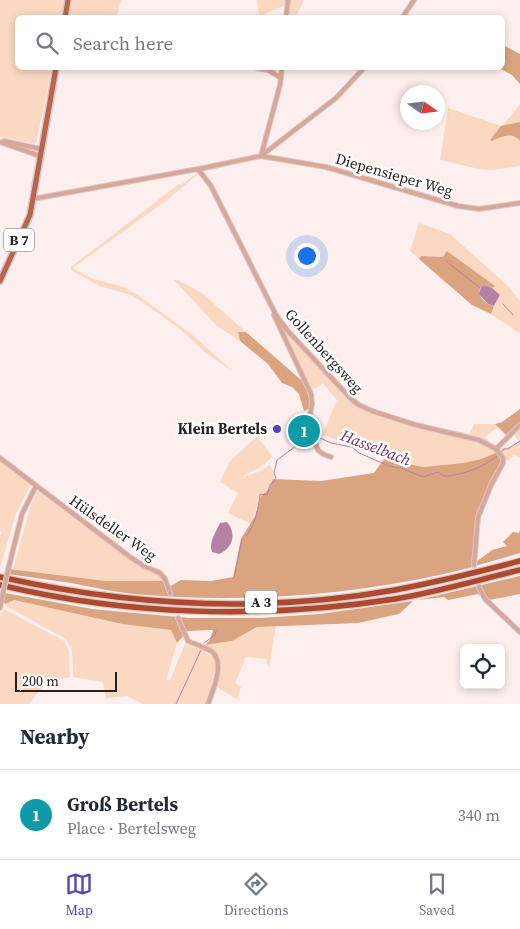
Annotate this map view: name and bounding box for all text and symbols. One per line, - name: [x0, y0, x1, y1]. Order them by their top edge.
- search box: [15, 15, 505, 70]
- icon: search: [33, 29, 61, 57]
- text: Search here: [73, 30, 173, 56]
- north arrow: [400, 85, 445, 130]
- street label: Diepensieper Weg: [333, 148, 455, 201]
- road number: B 7: [4, 228, 34, 252]
- your location: [294, 243, 320, 269]
- street label: Gollenbergsweg: [281, 304, 368, 398]
- pin: 1: [288, 412, 320, 450]
- place label: Klein Bertels: [177, 418, 267, 439]
- marker: Klein Bertels: [271, 423, 283, 435]
- water label: Hasselbach: [337, 423, 415, 471]
- street label: Hülsdeller Weg: [65, 490, 161, 566]
- road number: A 3: [245, 590, 277, 614]
- map controls: [460, 644, 505, 689]
- button: locate: [460, 644, 505, 689]
- scale bar: [15, 669, 118, 692]
- text: 200 m: [22, 671, 59, 691]
- text: Nearby: [20, 722, 90, 751]
- text: Groß Bertels: [67, 791, 178, 817]
- text: 1: [32, 804, 40, 826]
- text: 340 m: [458, 804, 500, 826]
- text: Place · Bertelsweg: [67, 817, 196, 839]
- tab: Map: [65, 870, 93, 920]
- tab: Directions: [224, 870, 288, 920]
- tab: Saved: [419, 870, 455, 920]

